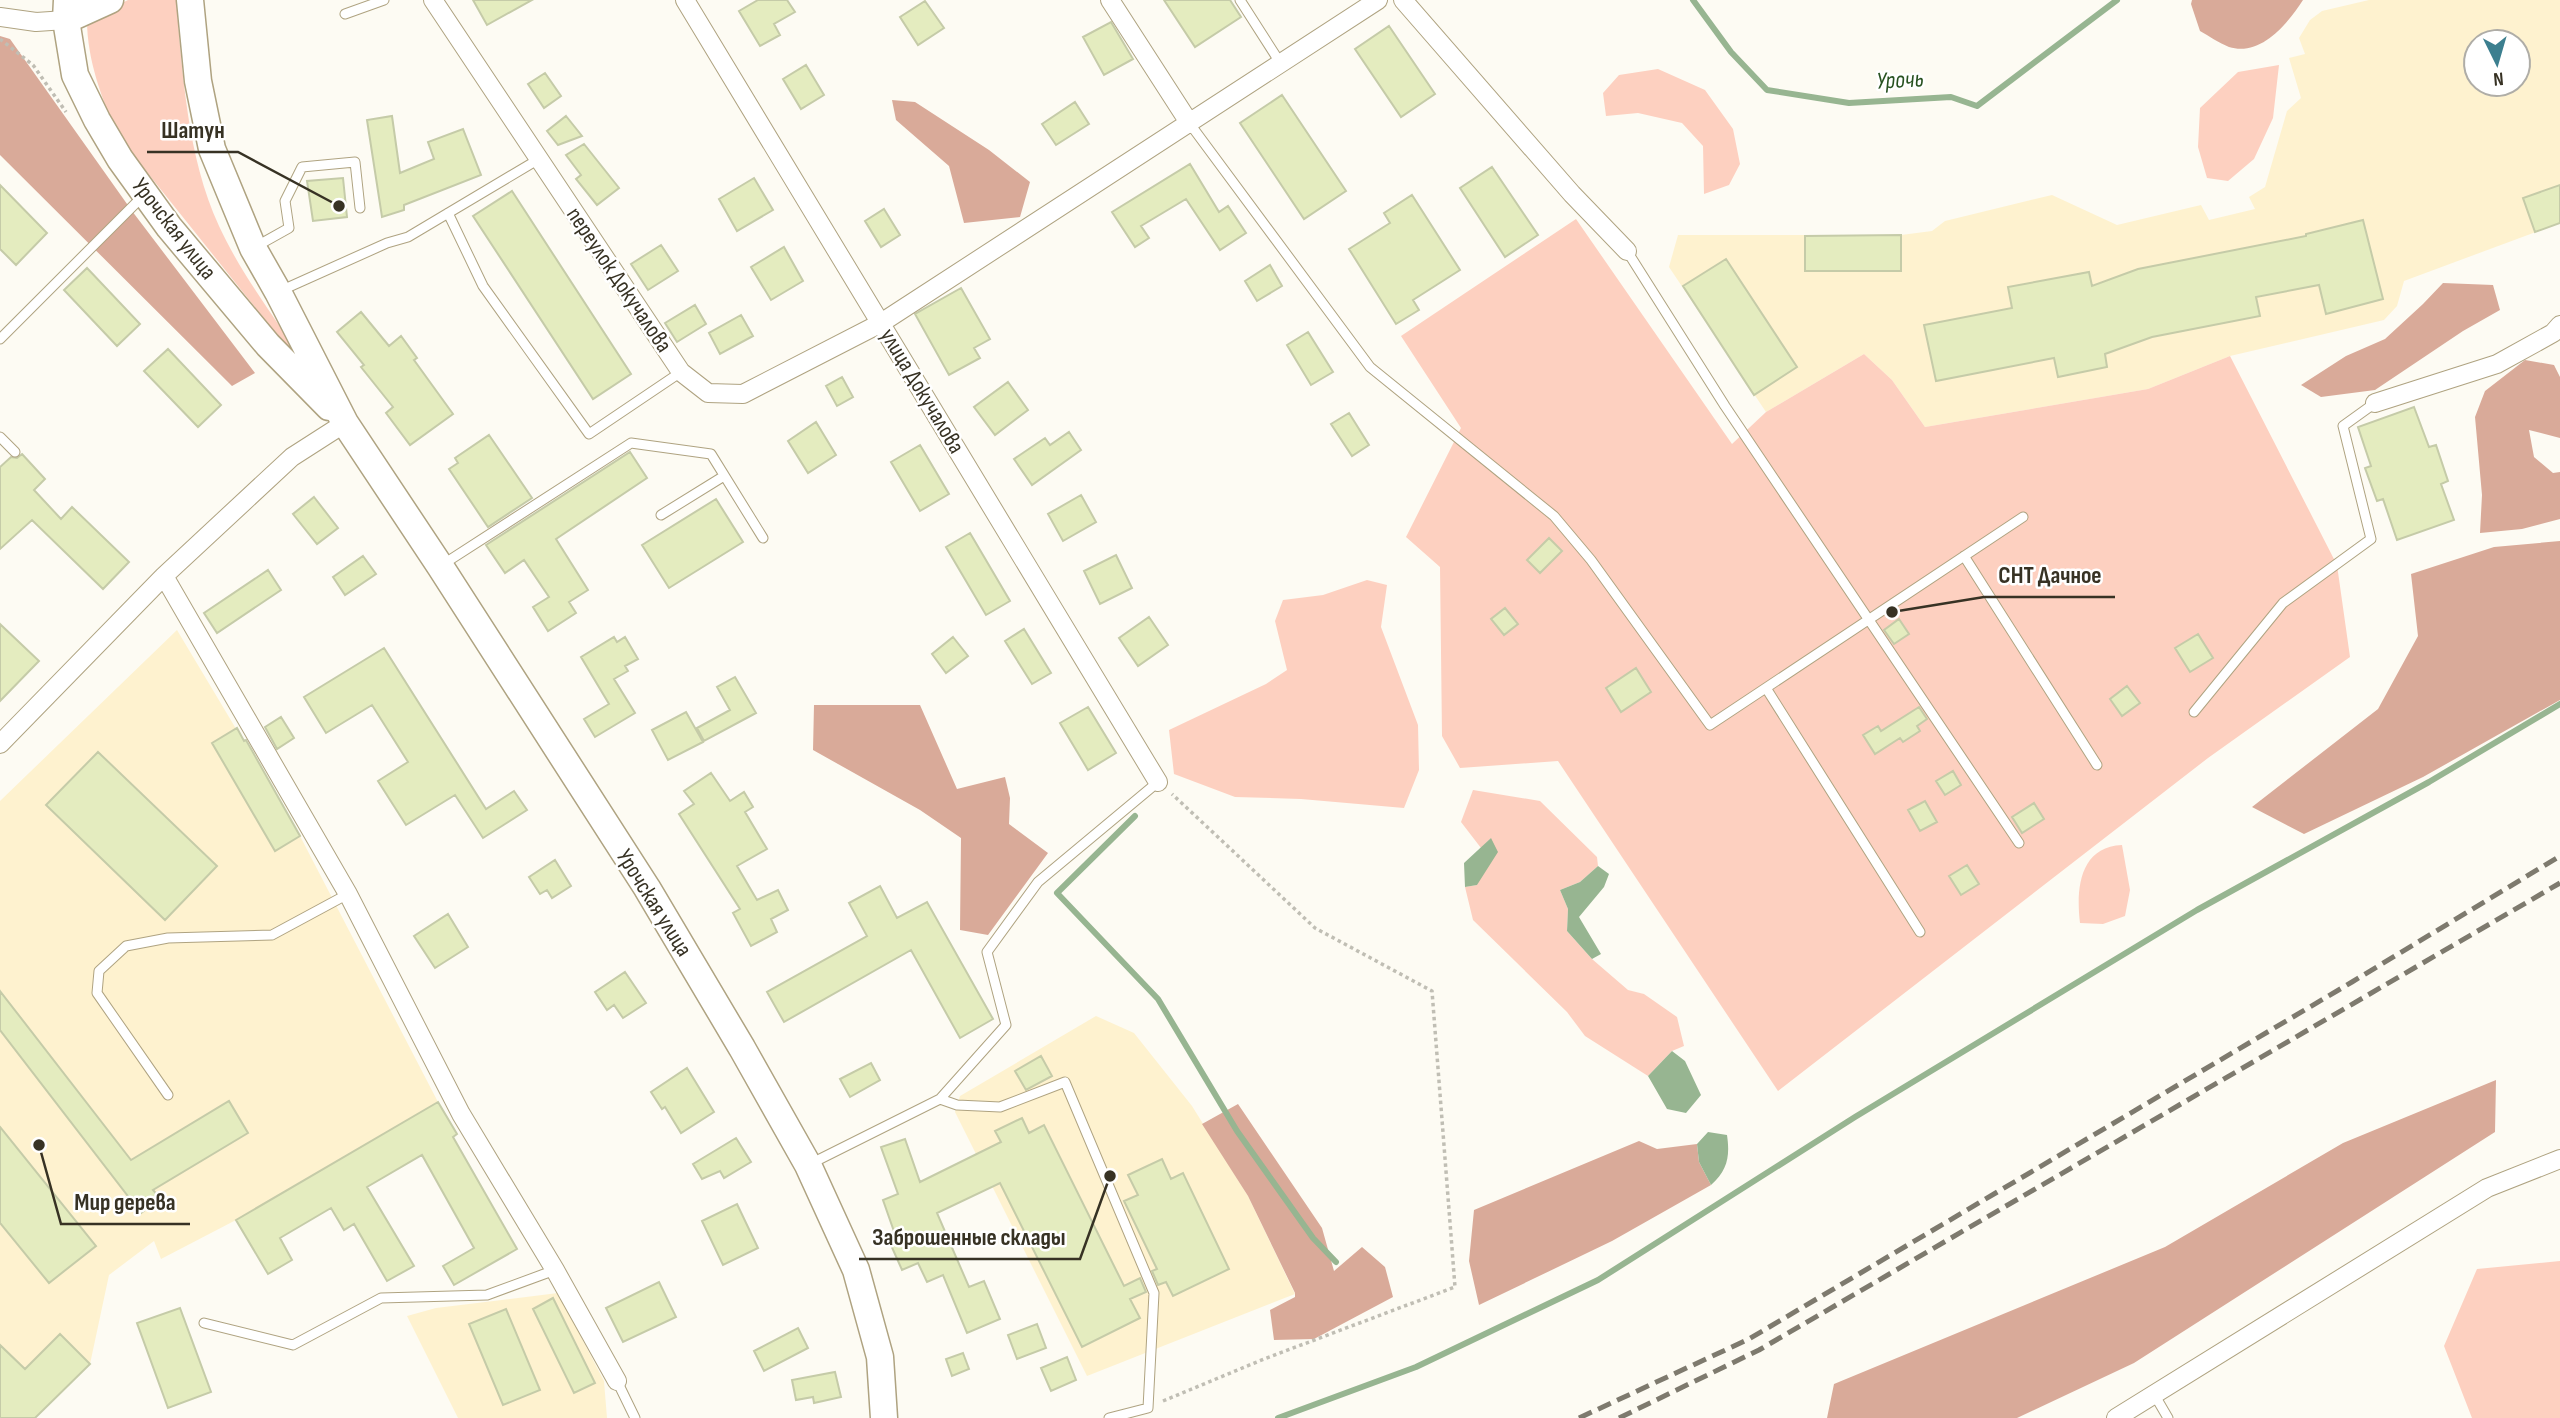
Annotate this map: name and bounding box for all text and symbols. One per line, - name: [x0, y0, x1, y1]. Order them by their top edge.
- north arrow: [2462, 28, 2532, 98]
- water label: Урочь: [1876, 64, 1924, 96]
- text: N: [2492, 67, 2504, 90]
- callout: Шатун: [147, 107, 238, 152]
- text: Шатун: [161, 116, 225, 145]
- street label: Урочская улица: [126, 173, 222, 285]
- street label: переулок Докучалова: [560, 202, 678, 358]
- street label: улица Докучалова: [874, 323, 970, 459]
- callout: СНТ Дачное: [1984, 552, 2115, 597]
- text: СНТ Дачное: [1998, 561, 2102, 590]
- street label: Урочская улица: [610, 844, 698, 962]
- callout: Мир дерева: [61, 1179, 190, 1224]
- text: Мир дерева: [74, 1188, 176, 1217]
- callout: Заброшенные склады: [859, 1214, 1080, 1259]
- text: Заброшенные склады: [872, 1223, 1066, 1252]

